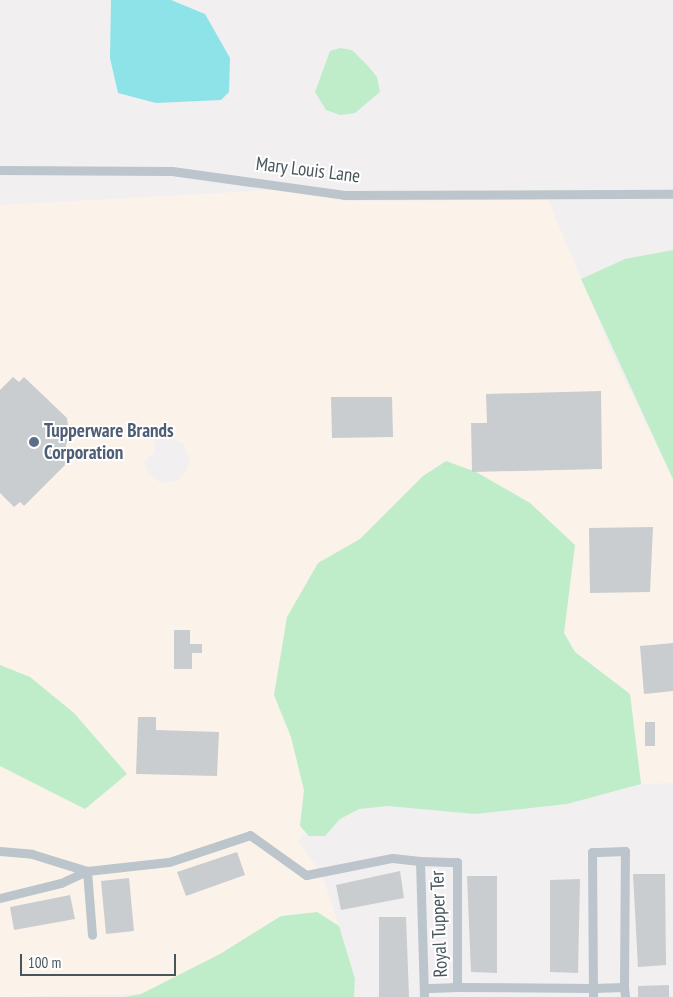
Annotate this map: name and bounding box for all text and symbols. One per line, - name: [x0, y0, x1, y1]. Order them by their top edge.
- street label: Mary Louis Lane: [254, 152, 362, 188]
- place label: Tupperware Brands Corporation: [44, 420, 174, 464]
- marker: Tupperware Brands Corporation: [28, 436, 40, 448]
- street label: Royal Tupper Ter: [426, 870, 452, 978]
- scale bar: [22, 944, 179, 976]
- text: 100 m: [28, 953, 61, 972]

